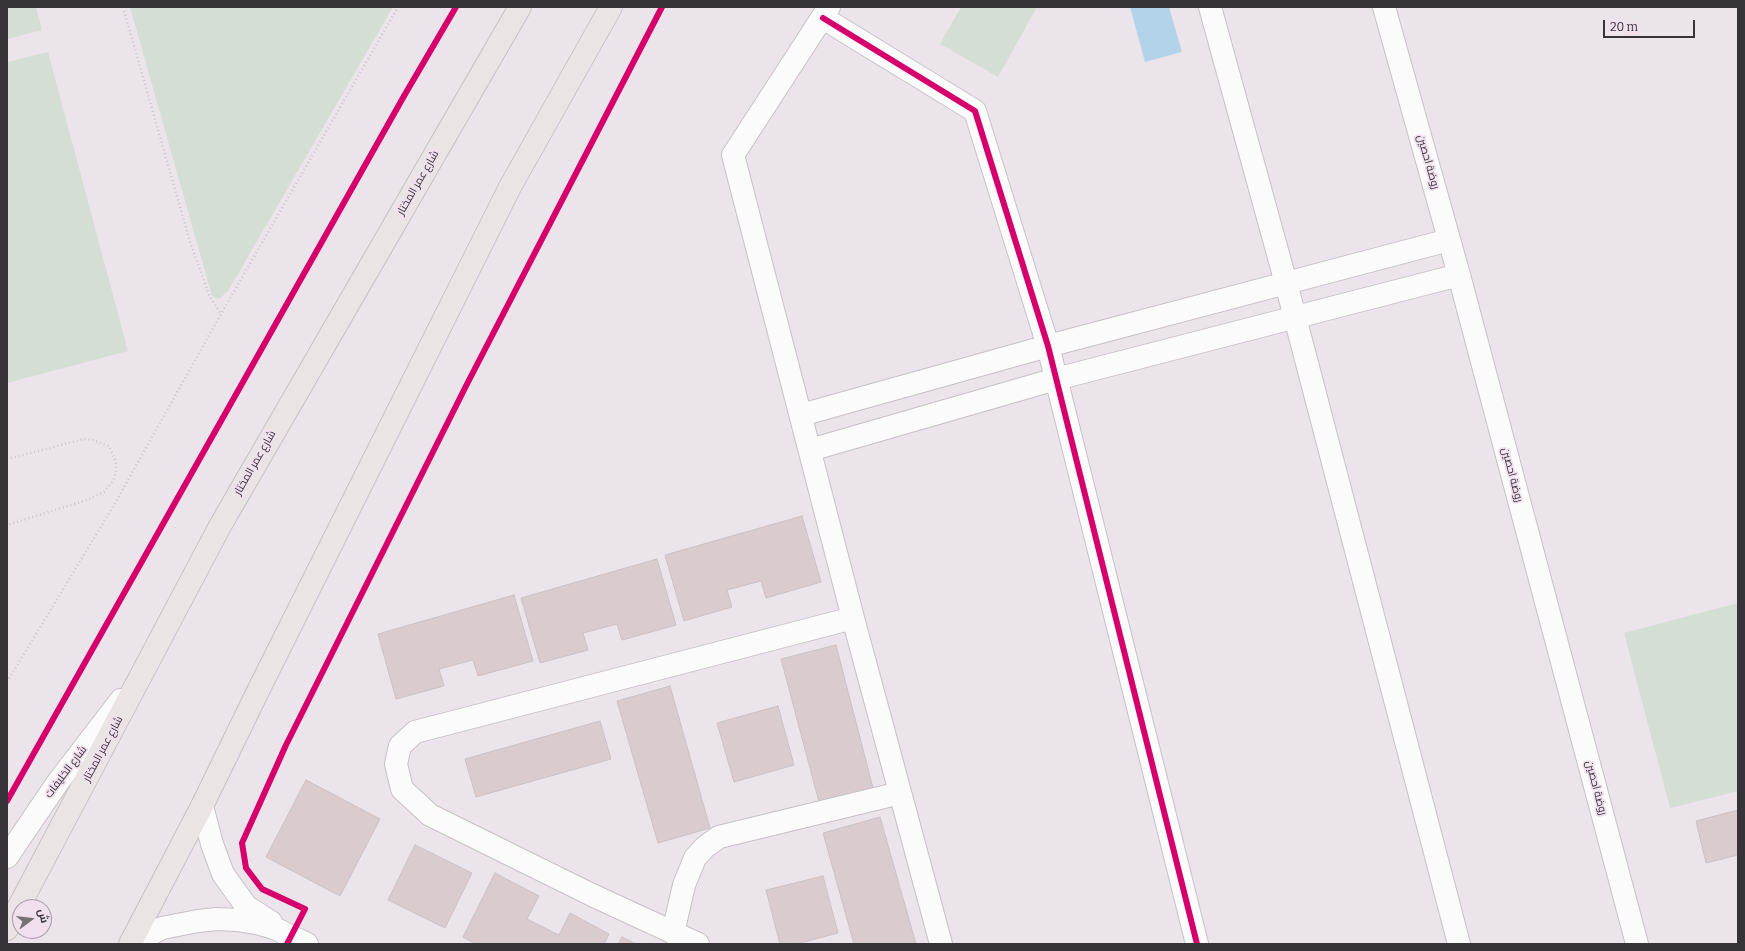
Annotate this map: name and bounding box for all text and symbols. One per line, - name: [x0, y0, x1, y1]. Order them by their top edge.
- scale bar: [1605, 12, 1697, 38]
- text: 20 m: [1610, 20, 1638, 34]
- street label: روضة احصين: [1414, 133, 1442, 191]
- street label: شارع عمر المختار: [394, 148, 442, 218]
- street label: شارع عمر المختار: [231, 428, 279, 498]
- street label: روضة احصين: [1498, 446, 1526, 504]
- street label: شارع عمر المختار: [80, 714, 126, 784]
- street label: شارع الخليفات: [42, 743, 90, 801]
- street label: روضة احصين: [1582, 759, 1610, 817]
- north arrow: [12, 899, 52, 939]
- text: ش: [35, 908, 51, 925]

